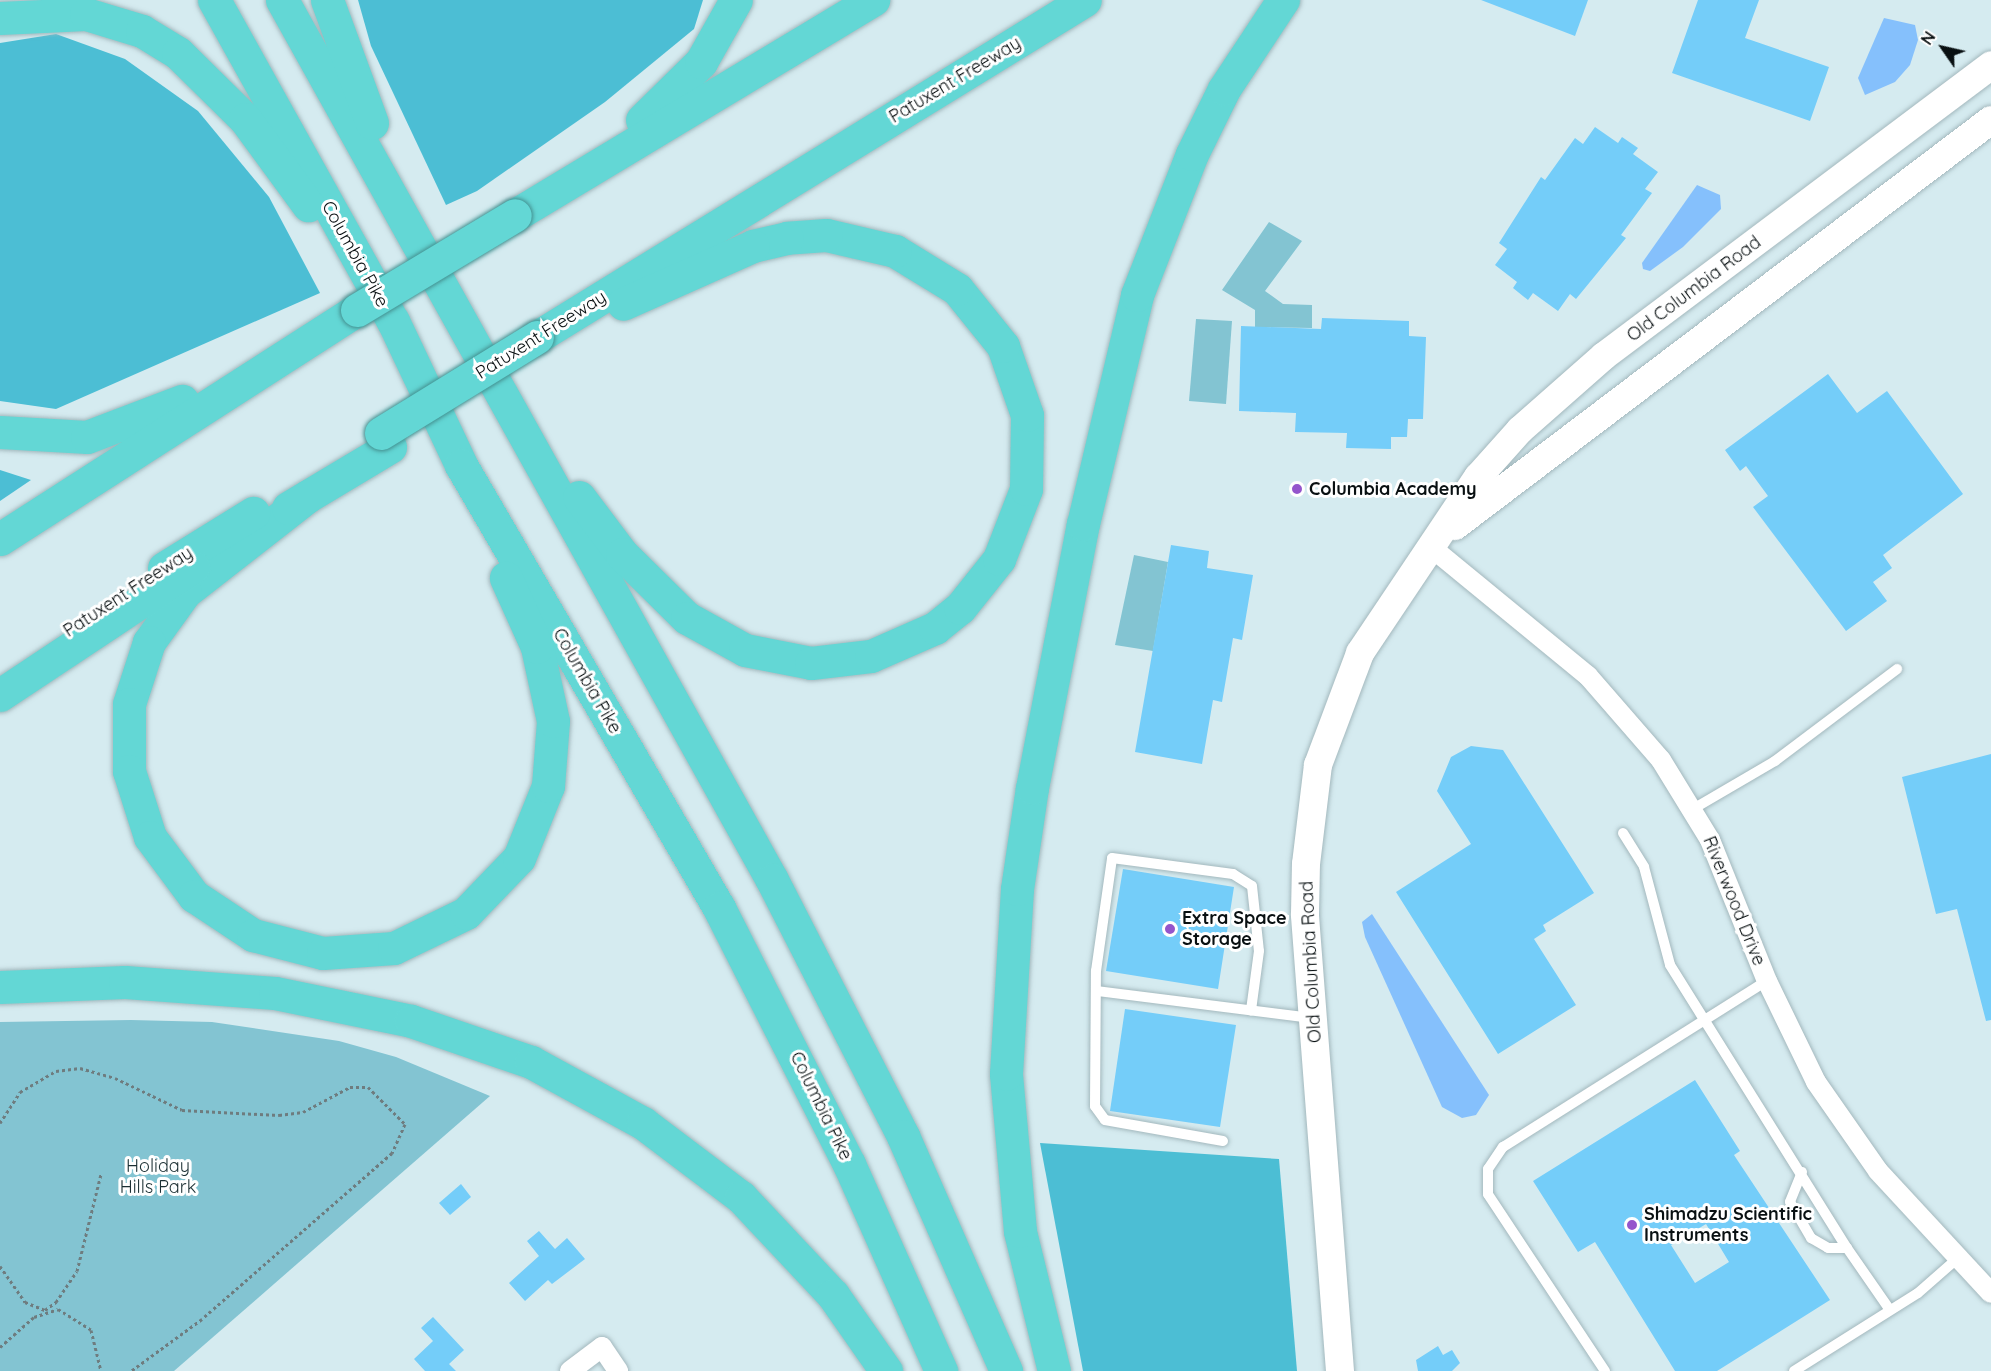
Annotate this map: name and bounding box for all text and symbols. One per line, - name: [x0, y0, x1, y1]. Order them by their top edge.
- north arrow: [1913, 18, 1973, 78]
- text: N: [1916, 27, 1940, 48]
- street label: Patuxent Freeway: [885, 32, 1025, 128]
- street label: Columbia Pike: [317, 197, 393, 311]
- street label: Old Columbia Road: [1623, 232, 1765, 346]
- street label: Patuxent Freeway: [472, 286, 610, 384]
- place label: Columbia Academy: [1309, 478, 1477, 500]
- marker: Columbia Academy: [1290, 482, 1304, 496]
- street label: Patuxent Freeway: [59, 542, 197, 642]
- street label: Columbia Pike: [548, 625, 626, 737]
- street label: Riverwood Drive: [1698, 833, 1770, 969]
- street label: Old Columbia Road: [1296, 880, 1326, 1044]
- place label: Extra Space Storage: [1182, 908, 1287, 950]
- marker: Extra Space Storage: [1163, 922, 1177, 936]
- street label: Columbia Pike: [785, 1048, 857, 1164]
- park label: Holiday Hills Park: [120, 1156, 196, 1198]
- place label: Shimadzu Scientific Instruments: [1644, 1204, 1812, 1246]
- marker: Shimadzu Scientific Instruments: [1625, 1218, 1639, 1232]

